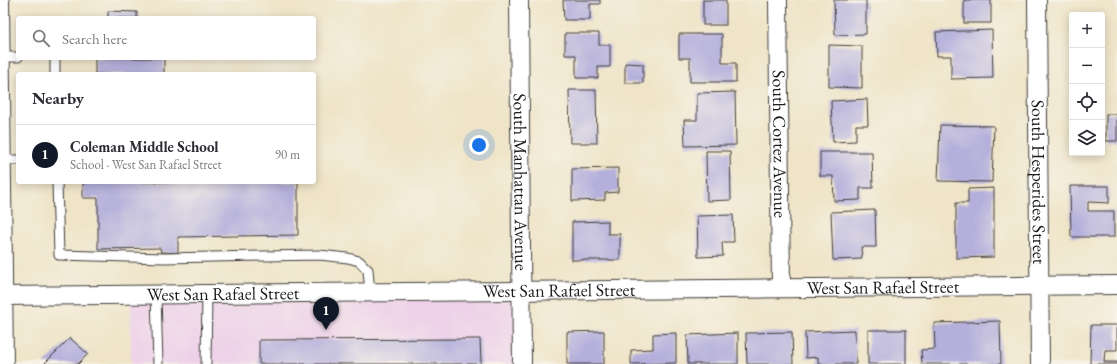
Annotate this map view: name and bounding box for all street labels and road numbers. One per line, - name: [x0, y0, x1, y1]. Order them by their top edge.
- street label: South Cortez Avenue: [768, 70, 792, 218]
- street label: South Manhattan Avenue: [509, 93, 533, 271]
- street label: South Hesperides Street: [1027, 100, 1051, 265]
- street label: West San Rafael Street: [807, 275, 960, 299]
- street label: West San Rafael Street: [483, 278, 636, 302]
- street label: West San Rafael Street: [147, 281, 300, 306]

